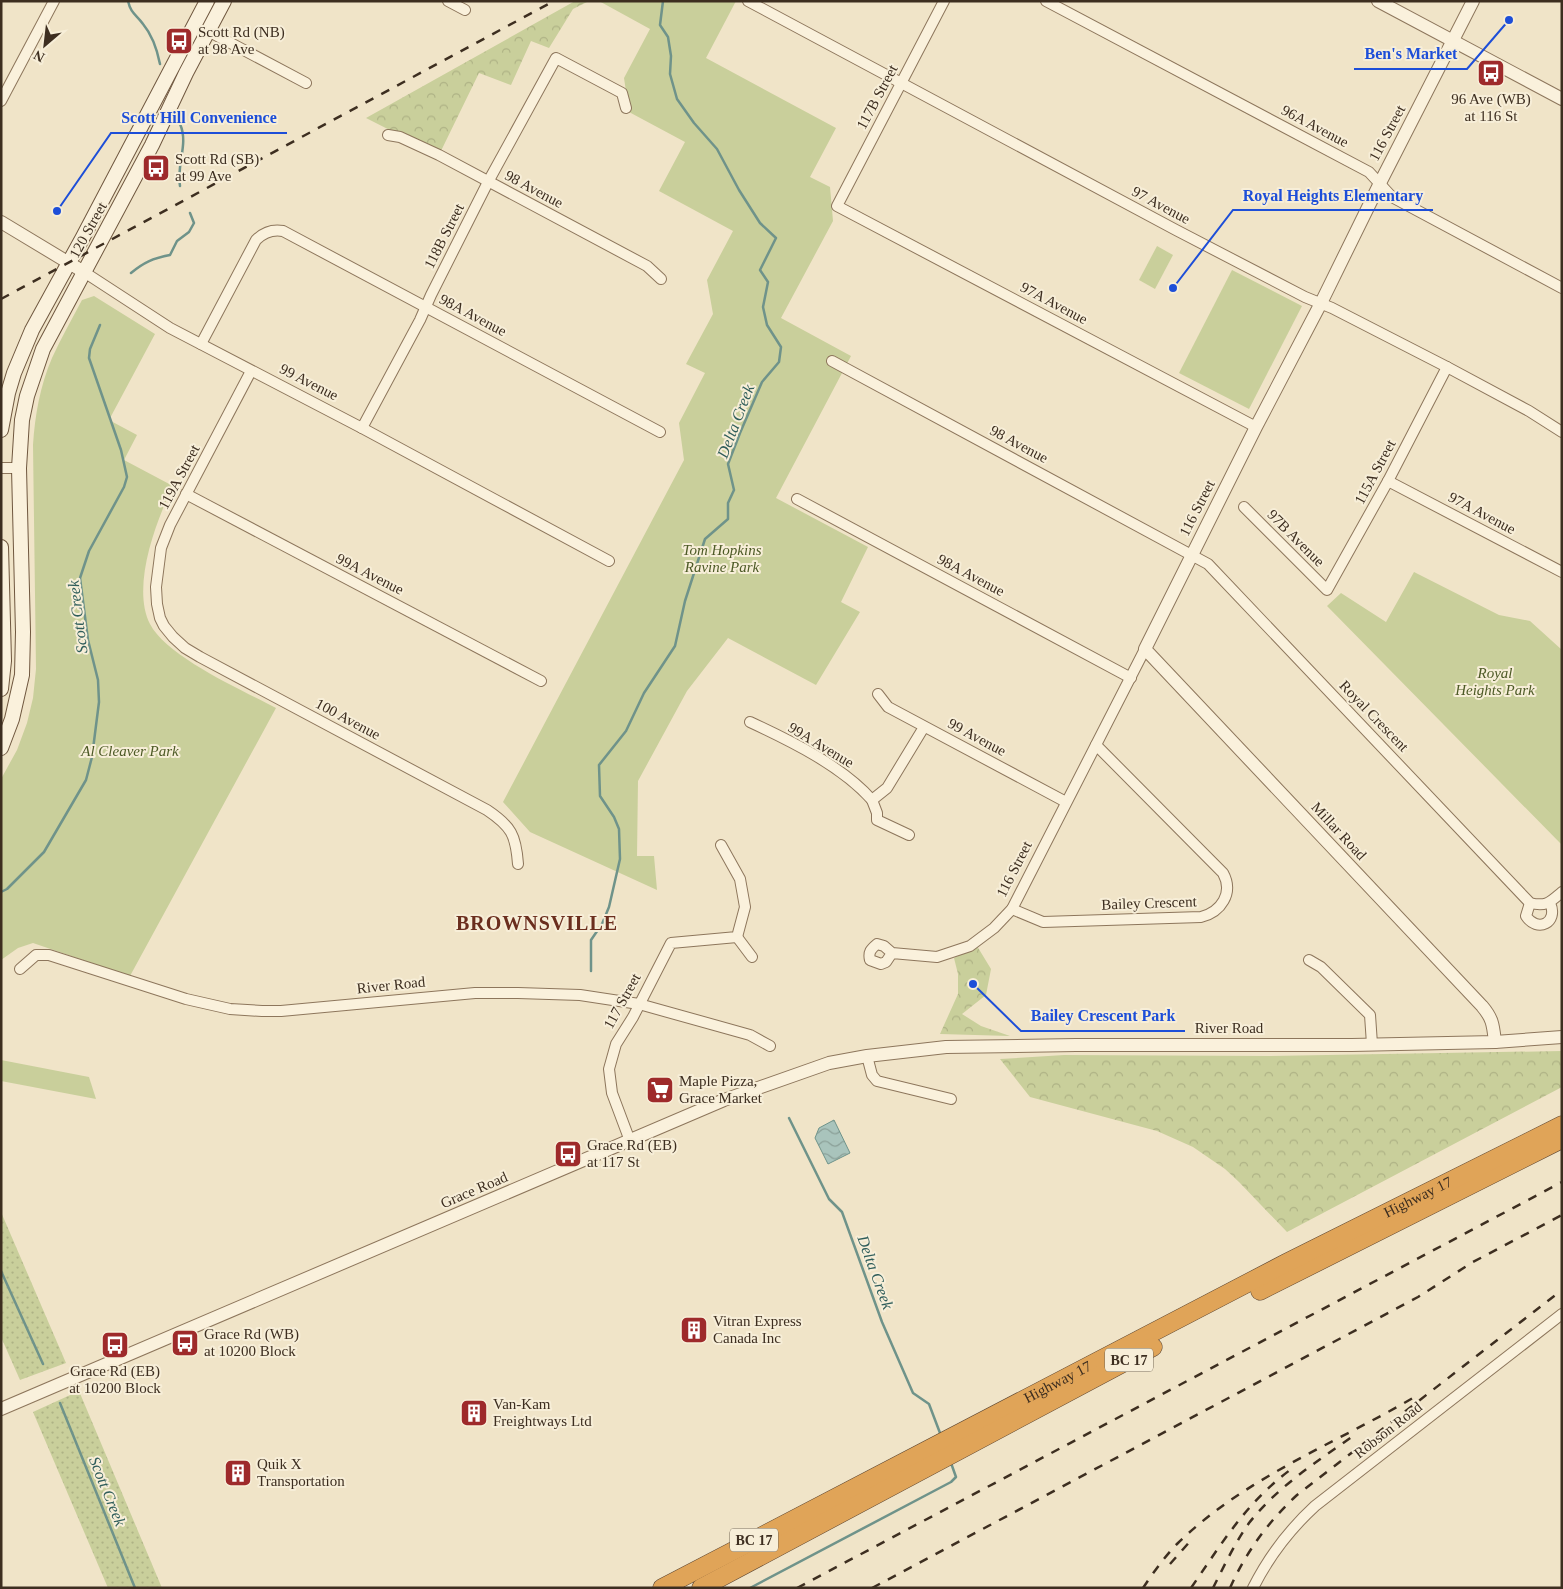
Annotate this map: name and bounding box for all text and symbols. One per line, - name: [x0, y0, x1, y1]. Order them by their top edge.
- north arrow: [20, 20, 70, 70]
- place label: Scott Rd (NB) at 98 Ave: [198, 24, 285, 57]
- bus stop icon: Scott Rd (NB) at 98 Ave: [164, 26, 194, 56]
- callout: Ben's Market: [1354, 38, 1467, 69]
- text: Ben's Market: [1365, 45, 1458, 62]
- text: N: [31, 47, 47, 65]
- bus stop icon: 96 Ave (WB) at 116 St: [1476, 58, 1506, 88]
- street label: 117B Street: [853, 61, 901, 132]
- place label: 96 Ave (WB) at 116 St: [1451, 91, 1531, 124]
- callout: Scott Hill Convenience: [111, 102, 287, 133]
- street label: 96A Avenue: [1279, 102, 1351, 150]
- street label: 116 Street: [1366, 102, 1409, 164]
- text: Scott Hill Convenience: [121, 109, 277, 126]
- place label: Scott Rd (SB) at 99 Ave: [175, 151, 259, 184]
- bus stop icon: Scott Rd (SB) at 99 Ave: [141, 153, 171, 183]
- street label: 98 Avenue: [502, 167, 566, 211]
- callout: Royal Heights Elementary: [1233, 179, 1433, 210]
- street label: 97 Avenue: [1129, 183, 1193, 227]
- text: Royal Heights Elementary: [1243, 187, 1423, 205]
- street label: 120 Street: [66, 199, 110, 261]
- street label: 118B Street: [421, 200, 468, 271]
- street label: 97A Avenue: [1018, 279, 1090, 327]
- street label: 98A Avenue: [437, 291, 509, 339]
- street label: 99 Avenue: [277, 360, 341, 404]
- water label: Delta Creek: [713, 381, 758, 461]
- street label: 98 Avenue: [987, 422, 1051, 466]
- street label: 115A Street: [1351, 436, 1399, 507]
- street label: 119A Street: [155, 441, 203, 512]
- street label: 116 Street: [1176, 477, 1218, 539]
- street label: 97A Avenue: [1446, 489, 1518, 537]
- street label: 97B Avenue: [1264, 506, 1328, 570]
- park label: Tom Hopkins Ravine Park: [682, 542, 762, 575]
- street label: 99A Avenue: [334, 550, 407, 598]
- street label: 98A Avenue: [935, 551, 1007, 599]
- water label: Scott Creek: [64, 578, 90, 655]
- park label: Royal Heights Park: [1454, 665, 1535, 698]
- street label: Royal Crescent: [1336, 677, 1412, 755]
- street label: 100 Avenue: [313, 695, 383, 743]
- street label: 99 Avenue: [945, 715, 1009, 759]
- street label: 99A Avenue: [785, 719, 857, 771]
- park label: Al Cleaver Park: [80, 743, 179, 759]
- street label: Millar Road: [1308, 799, 1370, 863]
- street label: 116 Street: [993, 838, 1035, 900]
- street label: Bailey Crescent: [1101, 893, 1198, 913]
- district label: BROWNSVILLE: [456, 912, 618, 934]
- street label: 117 Street: [600, 970, 644, 1031]
- street label: River Road: [356, 973, 427, 997]
- callout: Bailey Crescent Park: [1021, 1000, 1185, 1031]
- text: Bailey Crescent Park: [1031, 1007, 1175, 1025]
- street label: River Road: [1195, 1020, 1264, 1036]
- place label: Maple Pizza, Grace Market: [679, 1073, 763, 1106]
- supermarket icon: Maple Pizza, Grace Market: [645, 1075, 675, 1105]
- place label: Grace Rd (EB) at 117 St: [587, 1137, 677, 1170]
- bus stop icon: Grace Rd (EB) at 117 St: [553, 1139, 583, 1169]
- street label: Grace Road: [438, 1169, 510, 1211]
- street label: Highway 17: [1381, 1173, 1455, 1221]
- water label: Delta Creek: [854, 1232, 897, 1312]
- place label: Vitran Express Canada Inc: [713, 1313, 802, 1346]
- building icon: Vitran Express Canada Inc: [679, 1315, 709, 1345]
- place label: Grace Rd (WB) at 10200 Block: [204, 1326, 299, 1359]
- bus stop icon: Grace Rd (WB) at 10200 Block: [170, 1328, 200, 1358]
- bus stop icon: Grace Rd (EB) at 10200 Block: [100, 1330, 130, 1360]
- road number: BC 17: [1105, 1348, 1153, 1372]
- street label: Highway 17: [1021, 1358, 1094, 1406]
- place label: Grace Rd (EB) at 10200 Block: [69, 1363, 161, 1396]
- place label: Van-Kam Freightways Ltd: [493, 1396, 592, 1429]
- building icon: Van-Kam Freightways Ltd: [459, 1398, 489, 1428]
- street label: Robson Road: [1351, 1398, 1425, 1461]
- water label: Scott Creek: [86, 1454, 130, 1529]
- place label: Quik X Transportation: [257, 1456, 345, 1489]
- building icon: Quik X Transportation: [223, 1458, 253, 1488]
- road number: BC 17: [730, 1528, 778, 1552]

